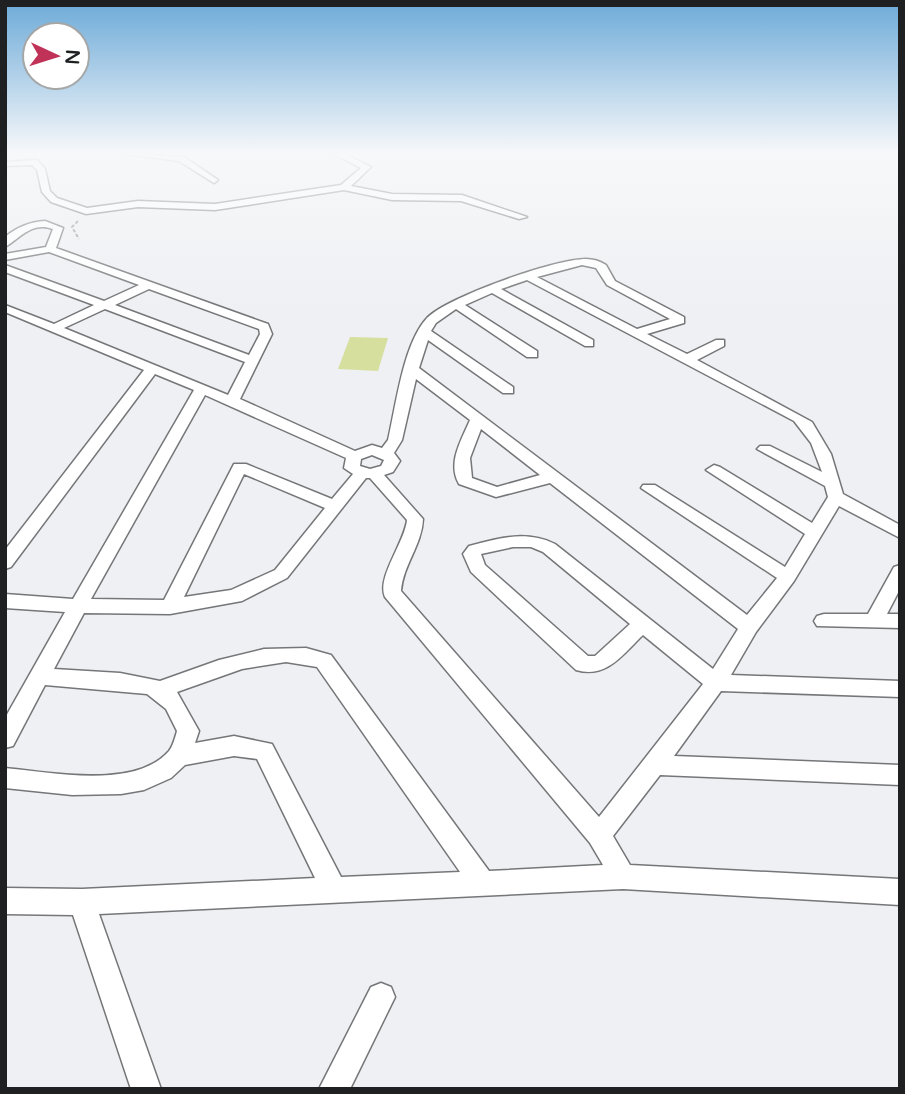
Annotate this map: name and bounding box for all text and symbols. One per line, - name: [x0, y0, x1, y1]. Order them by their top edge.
- north arrow: [21, 21, 91, 91]
- text: N: [60, 49, 83, 65]

